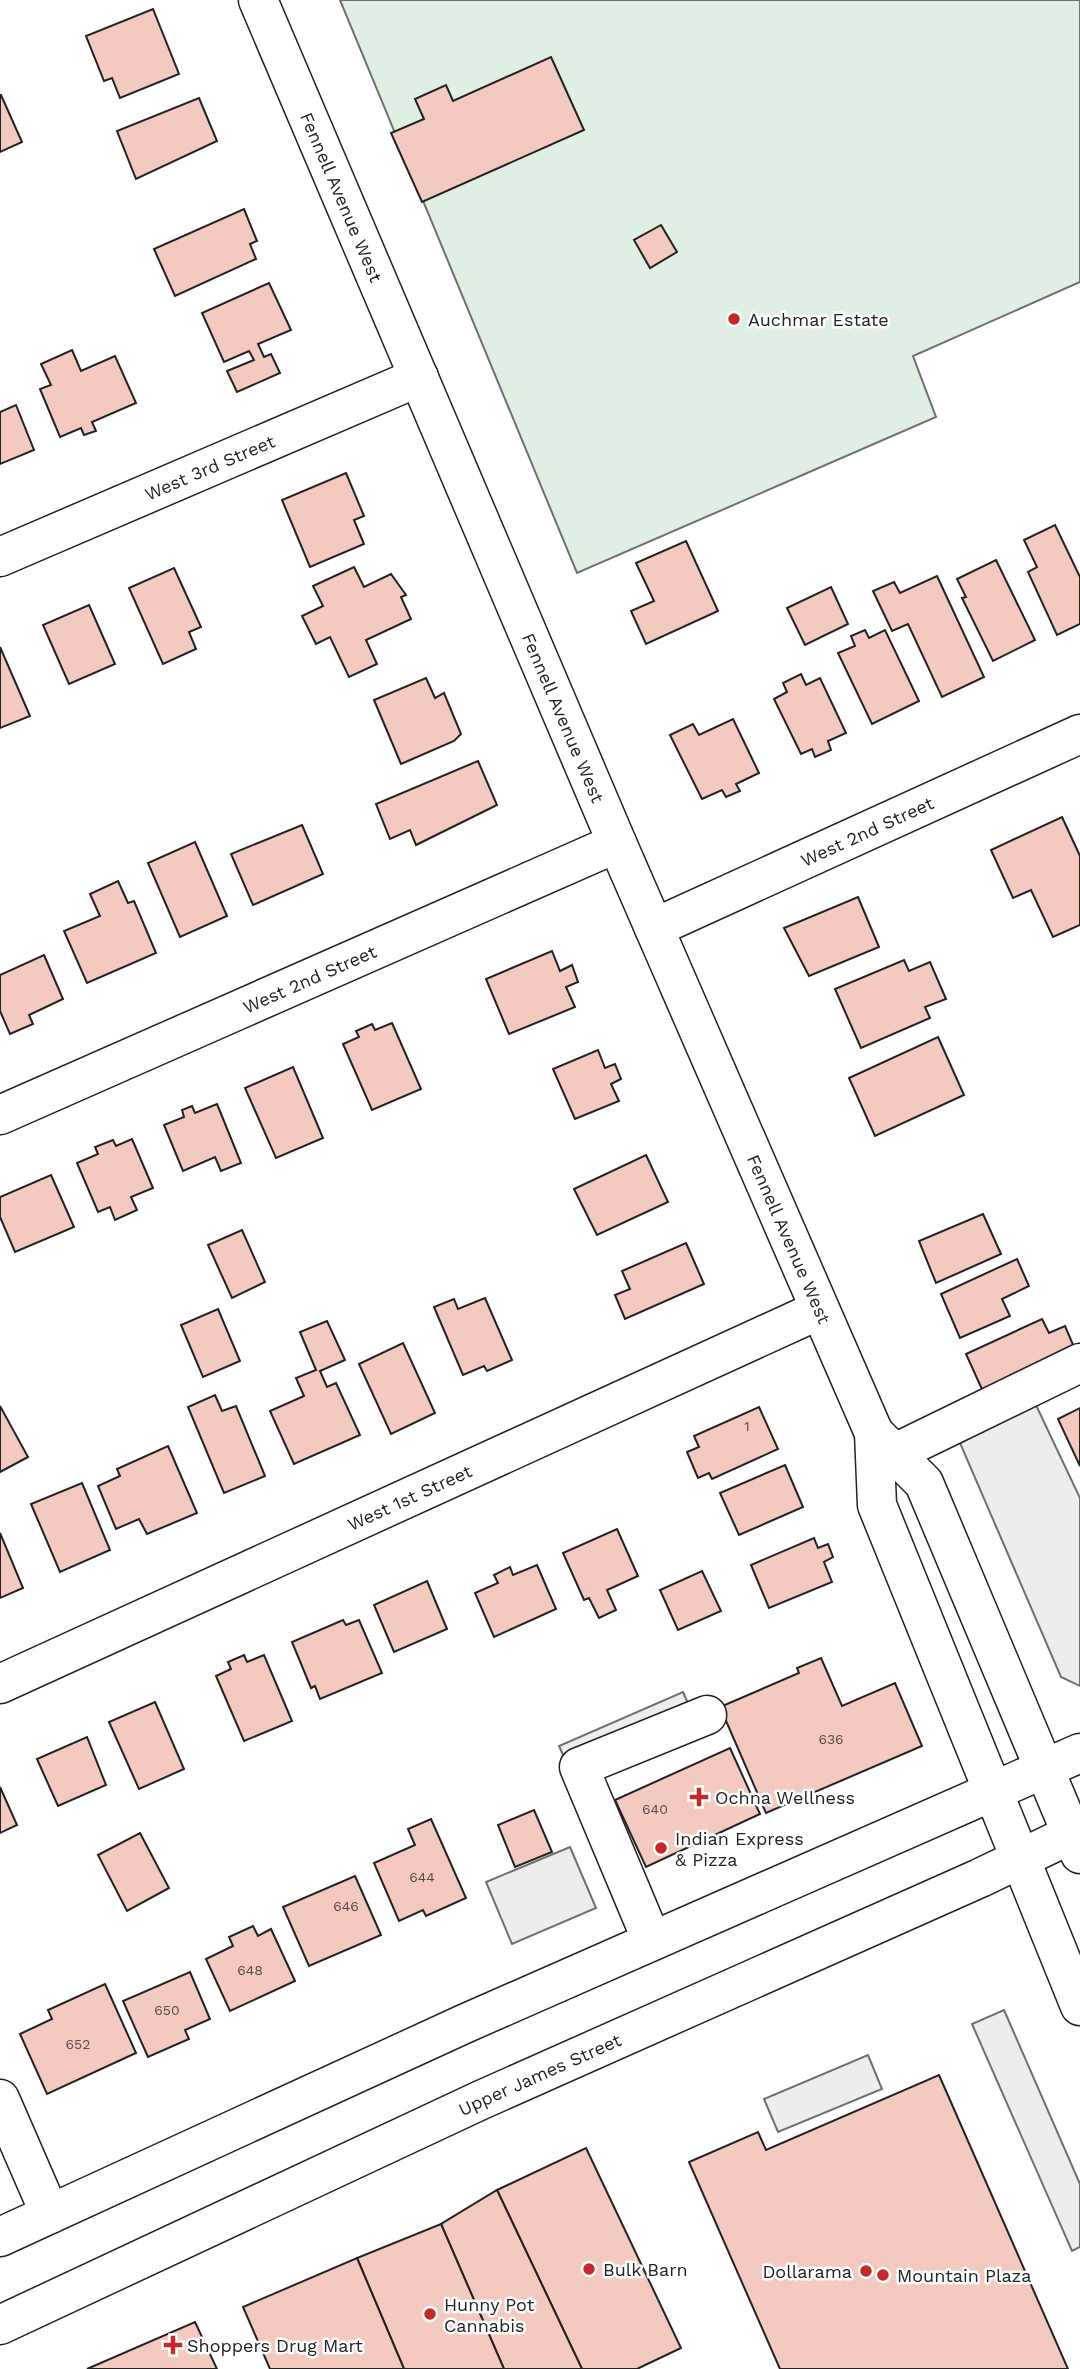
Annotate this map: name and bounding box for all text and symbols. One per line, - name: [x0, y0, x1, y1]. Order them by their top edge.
- street label: Fennell Avenue West: [296, 109, 387, 285]
- place label: Auchmar Estate: [748, 309, 889, 330]
- marker: Auchmar Estate: [726, 311, 742, 327]
- street label: West 3rd Street: [141, 430, 278, 504]
- street label: Fennell Avenue West: [518, 630, 609, 806]
- street label: West 2nd Street: [797, 792, 937, 870]
- street label: West 2nd Street: [239, 940, 380, 1017]
- street label: Fennell Avenue West: [743, 1151, 836, 1327]
- house number: 1: [744, 1418, 750, 1434]
- street label: West 1st Street: [344, 1459, 475, 1535]
- house number: 636: [818, 1731, 844, 1747]
- marker: Ochna Wellness: [689, 1787, 709, 1807]
- place label: Ochna Wellness: [715, 1787, 855, 1808]
- house number: 640: [642, 1801, 668, 1817]
- place label: Indian Express & Pizza: [675, 1828, 804, 1870]
- marker: Indian Express & Pizza: [653, 1840, 669, 1856]
- house number: 644: [409, 1869, 435, 1885]
- house number: 646: [333, 1898, 359, 1914]
- house number: 648: [237, 1962, 263, 1978]
- house number: 650: [154, 2002, 180, 2018]
- street label: Upper James Street: [455, 2028, 624, 2120]
- house number: 652: [66, 2036, 90, 2052]
- place label: Bulk Barn: [603, 2259, 688, 2280]
- marker: Bulk Barn: [581, 2261, 597, 2277]
- place label: Dollarama: [762, 2261, 852, 2282]
- marker: Dollarama: [858, 2263, 874, 2279]
- place label: Mountain Plaza: [897, 2265, 1031, 2286]
- marker: Mountain Plaza: [875, 2267, 891, 2283]
- place label: Hunny Pot Cannabis: [444, 2294, 535, 2336]
- marker: Hunny Pot Cannabis: [422, 2306, 438, 2322]
- place label: Shoppers Drug Mart: [187, 2335, 363, 2356]
- marker: Shoppers Drug Mart: [165, 2337, 181, 2353]

